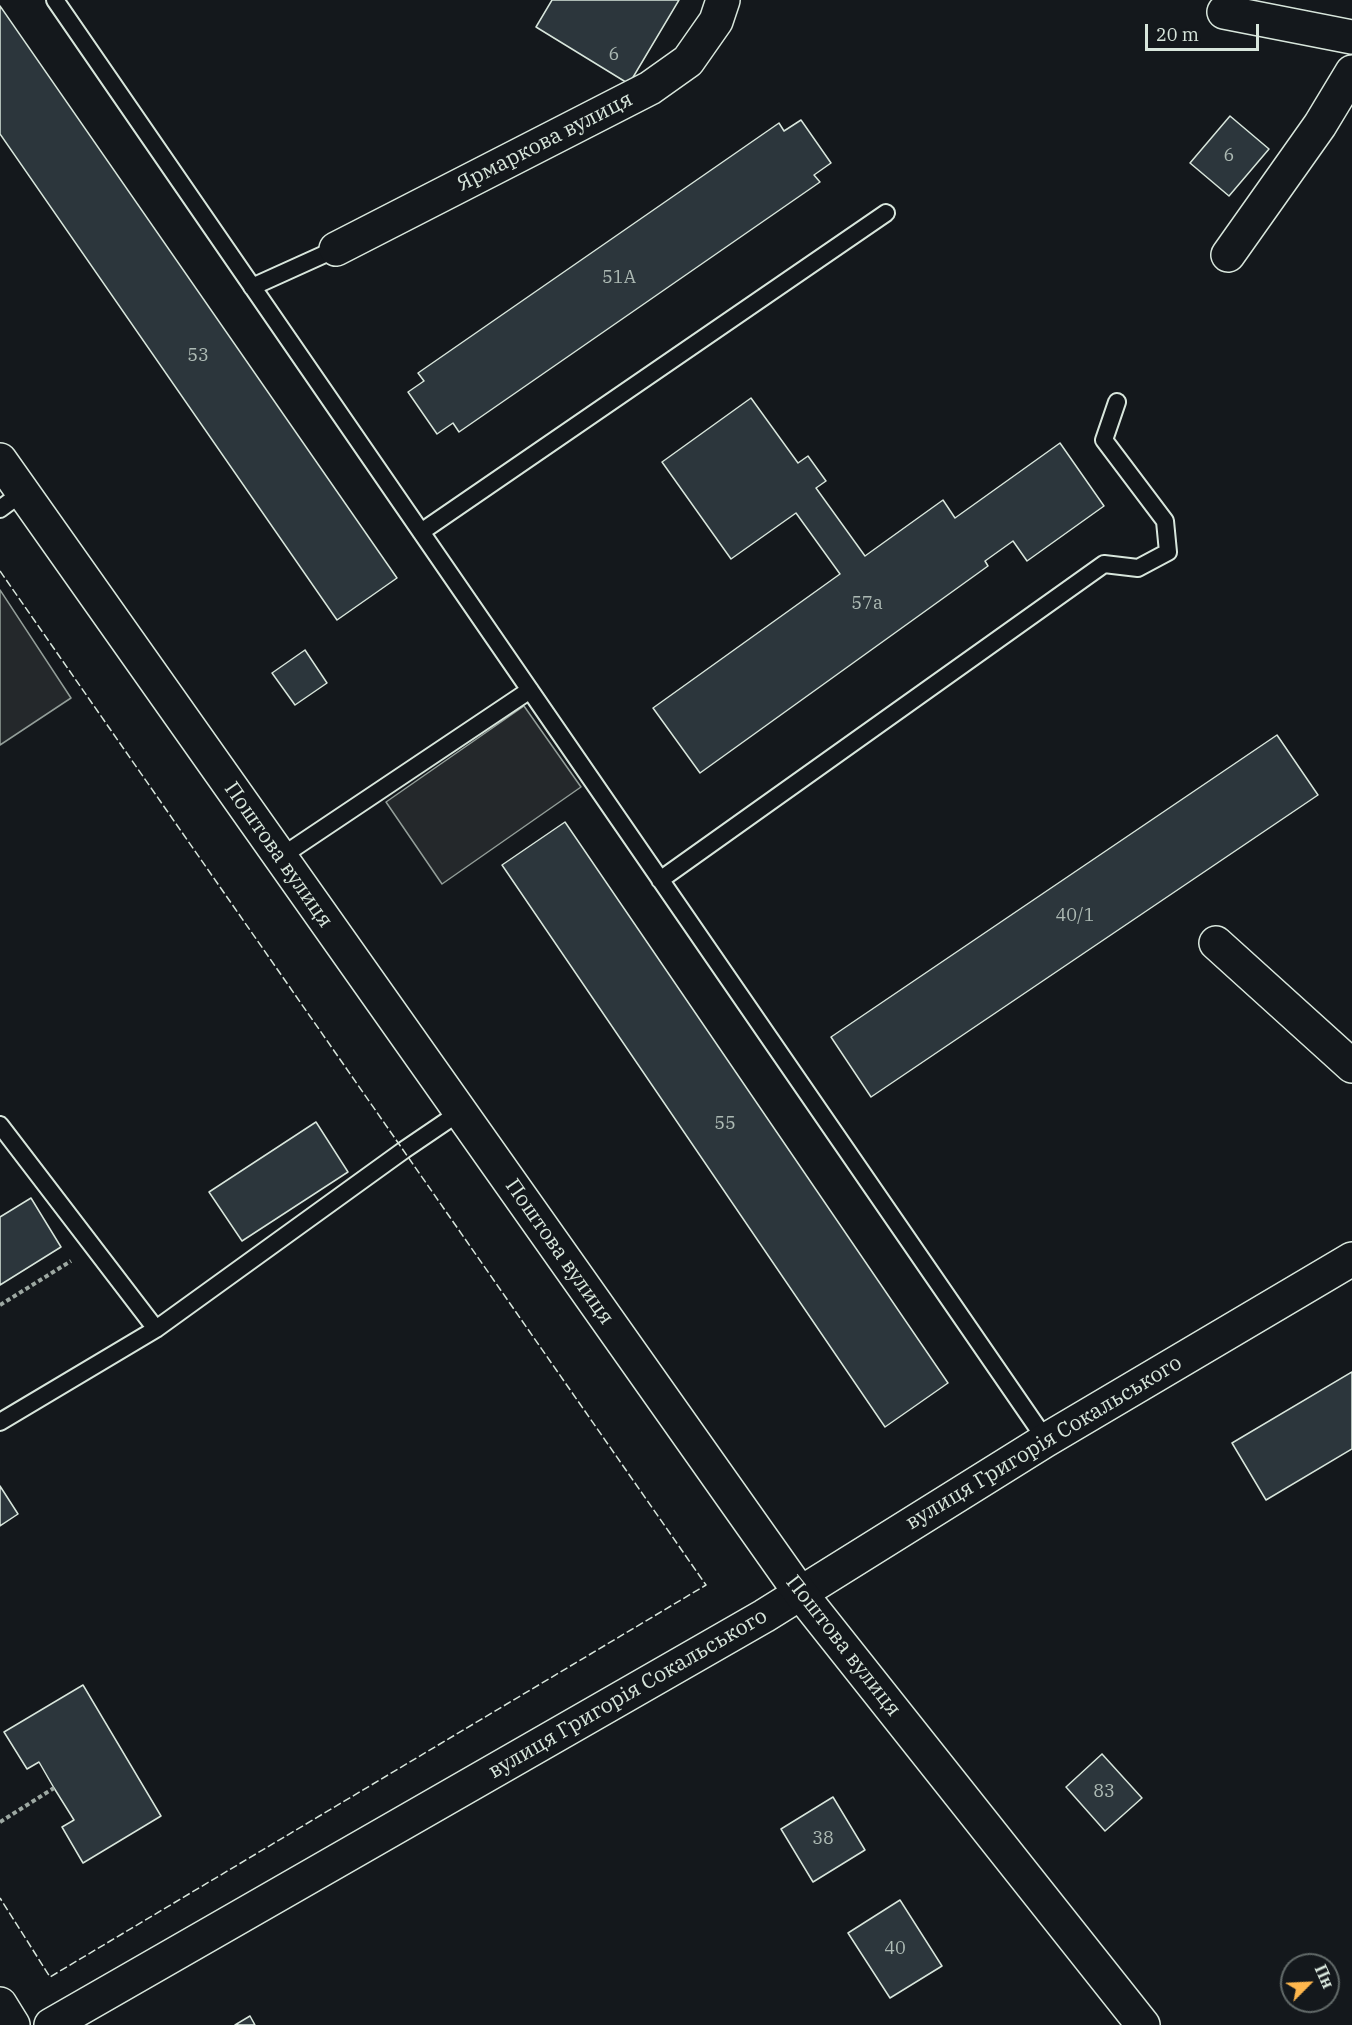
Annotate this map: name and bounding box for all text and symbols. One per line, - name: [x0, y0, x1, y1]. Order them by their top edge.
- scale bar: [1148, 12, 1262, 50]
- text: 20 m: [1156, 23, 1199, 46]
- house number: 6: [609, 44, 619, 66]
- street label: Ярмаркова вулиця: [453, 87, 637, 197]
- house number: 6: [1224, 145, 1234, 167]
- house number: 51А: [602, 267, 636, 289]
- house number: 53: [187, 345, 209, 367]
- house number: 57а: [851, 593, 883, 615]
- street label: Поштова вулиця: [218, 777, 338, 933]
- house number: 40/1: [1056, 905, 1094, 927]
- house number: 55: [714, 1113, 736, 1135]
- street label: Поштова вулиця: [499, 1174, 619, 1330]
- street label: вулиця Григорія Сокальського: [901, 1350, 1187, 1536]
- street label: Поштова вулиця: [780, 1570, 906, 1722]
- street label: вулиця Григорія Сокальського: [484, 1604, 772, 1784]
- house number: 83: [1093, 1781, 1115, 1803]
- house number: 38: [812, 1828, 834, 1850]
- house number: 40: [884, 1938, 906, 1960]
- north arrow: [1280, 1953, 1340, 2013]
- text: Пн: [1311, 1962, 1339, 1991]

